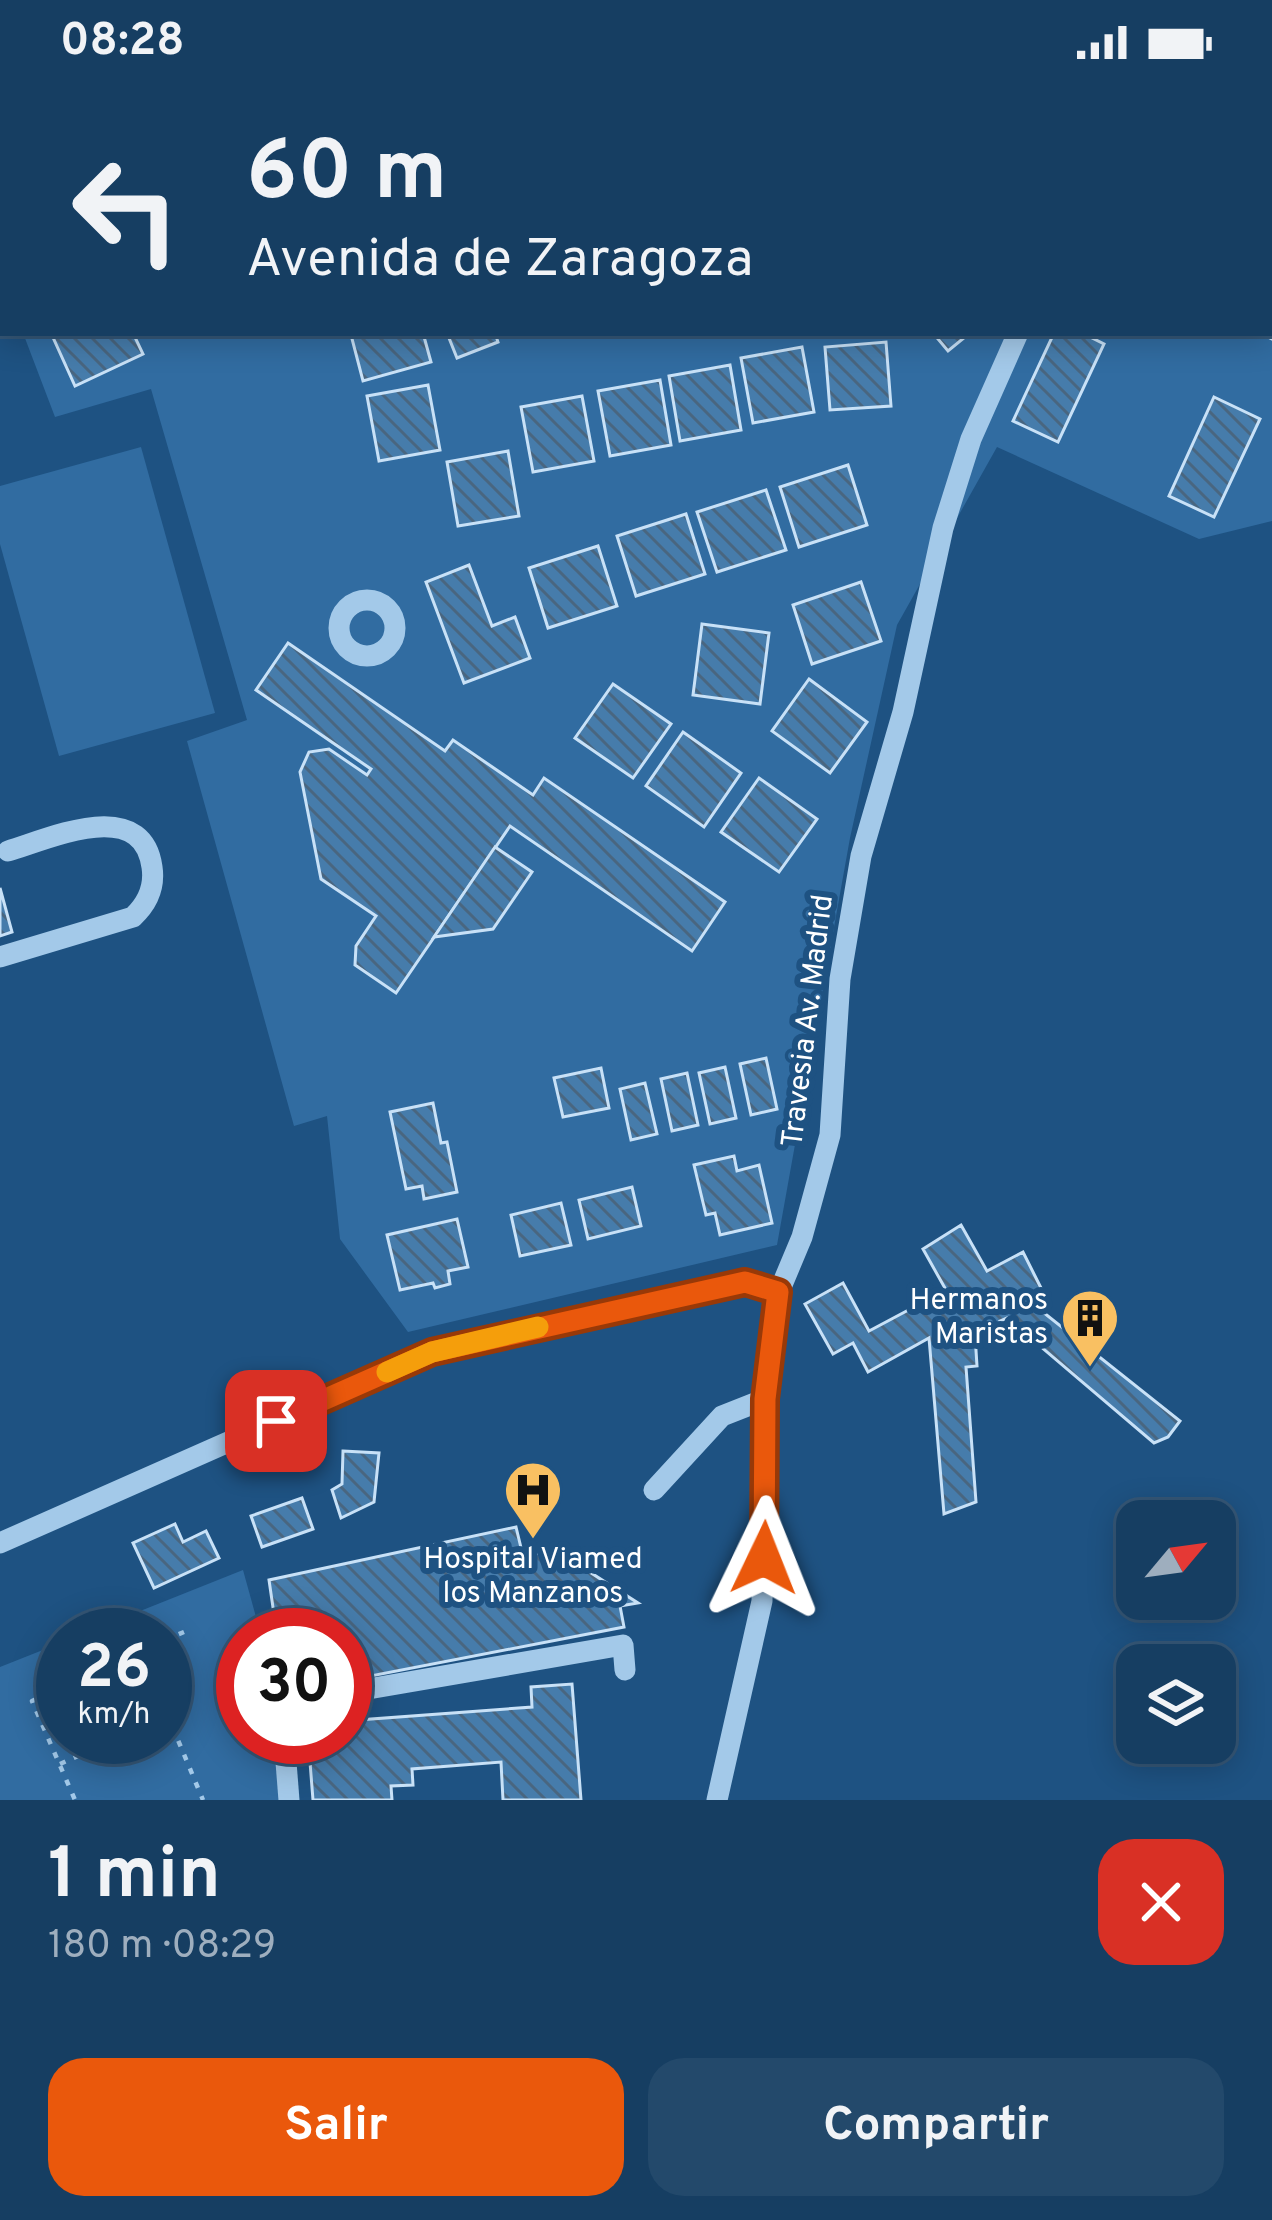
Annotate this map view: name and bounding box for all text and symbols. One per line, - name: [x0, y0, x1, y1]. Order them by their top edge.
- text: 08:28: [60, 14, 185, 71]
- text: 60 m: [246, 123, 447, 229]
- icon: left: [48, 132, 204, 288]
- text: Avenida de Zaragoza: [246, 227, 753, 296]
- street label: Travesia Av. Madrid: [775, 892, 843, 1150]
- place label: Hermanos Maristas: [909, 1283, 1048, 1354]
- building icon: Hermanos Maristas: [1059, 1287, 1121, 1369]
- pin: [225, 1370, 327, 1472]
- icon: arrive: [243, 1388, 309, 1454]
- hospital icon: Hospital Viamed los Manzanos: [502, 1459, 564, 1541]
- position arrow: [701, 1495, 827, 1621]
- north arrow: [1116, 1500, 1236, 1620]
- map controls: [1116, 1500, 1236, 1764]
- place label: Hospital Viamed los Manzanos: [423, 1542, 643, 1613]
- speed limit sign: 30: [216, 1608, 372, 1764]
- text: 26: [77, 1633, 151, 1709]
- button: layers: [1116, 1644, 1236, 1764]
- text: km/h: [78, 1697, 150, 1734]
- text: 1 min: [48, 1832, 221, 1924]
- button: close: [1098, 1839, 1224, 1965]
- text: 180 m · 08:29: [48, 1923, 276, 1972]
- button: Salir: [48, 2058, 624, 2196]
- button: Compartir: [648, 2058, 1224, 2196]

